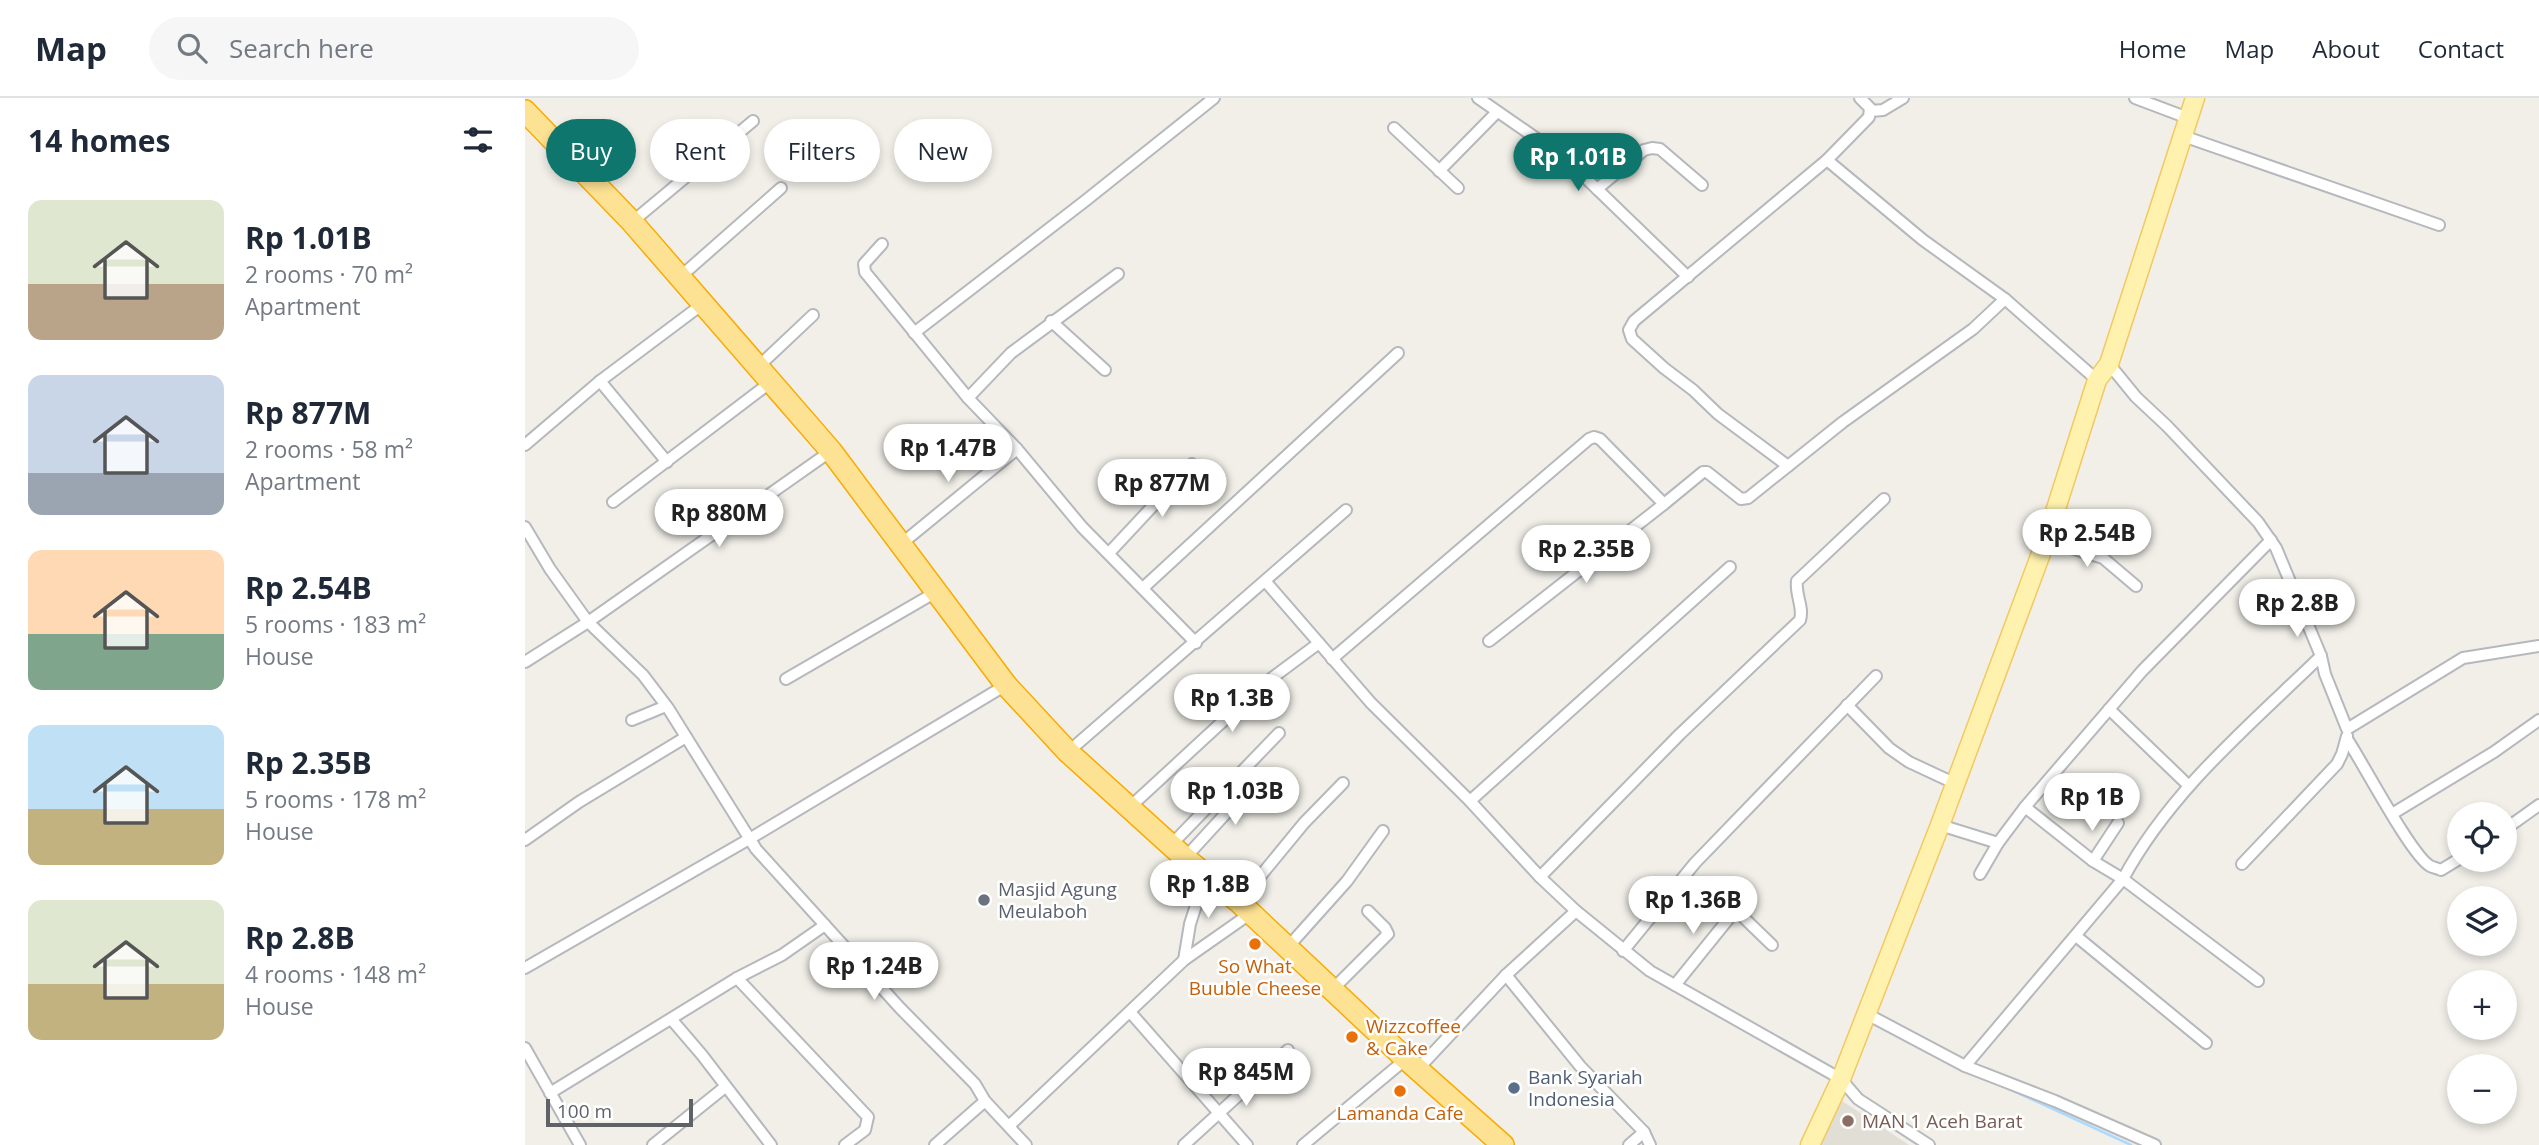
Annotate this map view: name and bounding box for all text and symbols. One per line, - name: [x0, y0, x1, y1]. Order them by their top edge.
- search box: [149, 17, 639, 80]
- text: Map: [35, 26, 107, 71]
- icon: search: [173, 29, 211, 67]
- text: Search here: [229, 30, 374, 66]
- text: Home: [2119, 32, 2187, 65]
- text: Map: [2225, 32, 2274, 65]
- text: About: [2312, 32, 2380, 65]
- text: Contact: [2418, 32, 2504, 65]
- chip: Buy: [546, 119, 636, 182]
- chip: Rent: [650, 119, 750, 182]
- chip: Filters: [764, 119, 880, 182]
- chip: New: [894, 119, 992, 182]
- text: 14 homes: [28, 120, 171, 161]
- icon: filters: [459, 121, 497, 159]
- pin: Rp 1.01B: [1506, 134, 1650, 193]
- text: Rp 1.01B: [1529, 140, 1627, 172]
- text: Rp 1.01B: [245, 217, 372, 258]
- icon: home: [84, 228, 168, 312]
- text: 2 rooms · 70 m²: [245, 258, 413, 290]
- text: Apartment: [245, 290, 361, 322]
- text: Rp 877M: [245, 392, 371, 433]
- icon: home: [84, 403, 168, 487]
- pin: Rp 1.47B: [876, 424, 1020, 484]
- text: Rp 1.47B: [899, 431, 997, 463]
- text: 2 rooms · 58 m²: [245, 433, 413, 465]
- pin: Rp 877M: [1097, 460, 1227, 519]
- text: Apartment: [245, 465, 361, 497]
- text: Rp 877M: [1114, 466, 1210, 498]
- pin: Rp 880M: [654, 490, 784, 549]
- text: Rp 880M: [671, 496, 767, 528]
- pin: Rp 2.54B: [2015, 510, 2159, 569]
- text: Rp 2.54B: [2038, 516, 2136, 548]
- pin: Rp 2.35B: [1514, 526, 1658, 585]
- text: Rp 2.35B: [1537, 532, 1635, 564]
- text: Rp 2.54B: [245, 567, 372, 608]
- icon: home: [84, 578, 168, 662]
- pin: Rp 2.8B: [2232, 580, 2362, 639]
- text: Rp 2.8B: [2255, 586, 2339, 618]
- text: 5 rooms · 183 m²: [245, 608, 426, 640]
- text: House: [245, 640, 314, 672]
- pin: Rp 1.3B: [1167, 674, 1297, 734]
- text: Rp 1.3B: [1190, 681, 1274, 713]
- text: Rp 2.35B: [245, 742, 372, 783]
- icon: home: [84, 753, 168, 837]
- pin: Rp 1.03B: [1163, 768, 1307, 827]
- text: Rp 1.03B: [1186, 774, 1284, 806]
- pin: Rp 1B: [2043, 774, 2141, 833]
- text: Rp 1B: [2060, 780, 2124, 812]
- text: 5 rooms · 178 m²: [245, 783, 426, 815]
- map controls: [2447, 802, 2517, 1124]
- button: locate: [2447, 802, 2517, 872]
- text: House: [245, 815, 314, 847]
- pin: Rp 1.8B: [1143, 860, 1273, 920]
- text: Rp 1.8B: [1166, 867, 1250, 899]
- place label: Masjid Agung Meulaboh: [998, 876, 1117, 924]
- pin: Rp 1.36B: [1621, 876, 1765, 936]
- text: Rp 1.36B: [1644, 883, 1742, 915]
- button: layers: [2447, 886, 2517, 956]
- marker: Masjid Agung Meulaboh: [976, 892, 992, 908]
- text: Rp 2.8B: [245, 917, 355, 958]
- icon: home: [84, 928, 168, 1012]
- marker: So What Buuble Cheese: [1247, 936, 1263, 952]
- pin: Rp 1.24B: [802, 942, 946, 1002]
- text: Rp 1.24B: [825, 949, 923, 981]
- place label: So What Buuble Cheese: [1189, 953, 1321, 1001]
- text: 4 rooms · 148 m²: [245, 958, 426, 990]
- button: +: [2447, 970, 2517, 1040]
- text: House: [245, 990, 314, 1022]
- place label: Wizzcoffee & Cake: [1366, 1013, 1461, 1061]
- marker: Wizzcoffee & Cake: [1344, 1029, 1360, 1045]
- pin: Rp 845M: [1181, 1048, 1311, 1108]
- button: −: [2447, 1054, 2517, 1124]
- text: Rp 845M: [1198, 1055, 1294, 1087]
- place label: Bank Syariah Indonesia: [1528, 1064, 1643, 1112]
- marker: Bank Syariah Indonesia: [1506, 1080, 1522, 1096]
- marker: Lamanda Cafe: [1392, 1083, 1408, 1099]
- scale bar: [546, 1096, 693, 1128]
- text: 100 m: [557, 1098, 612, 1124]
- place label: Lamanda Cafe: [1337, 1100, 1463, 1126]
- place label: MAN 1 Aceh Barat: [1862, 1108, 2023, 1134]
- marker: MAN 1 Aceh Barat: [1840, 1113, 1856, 1129]

